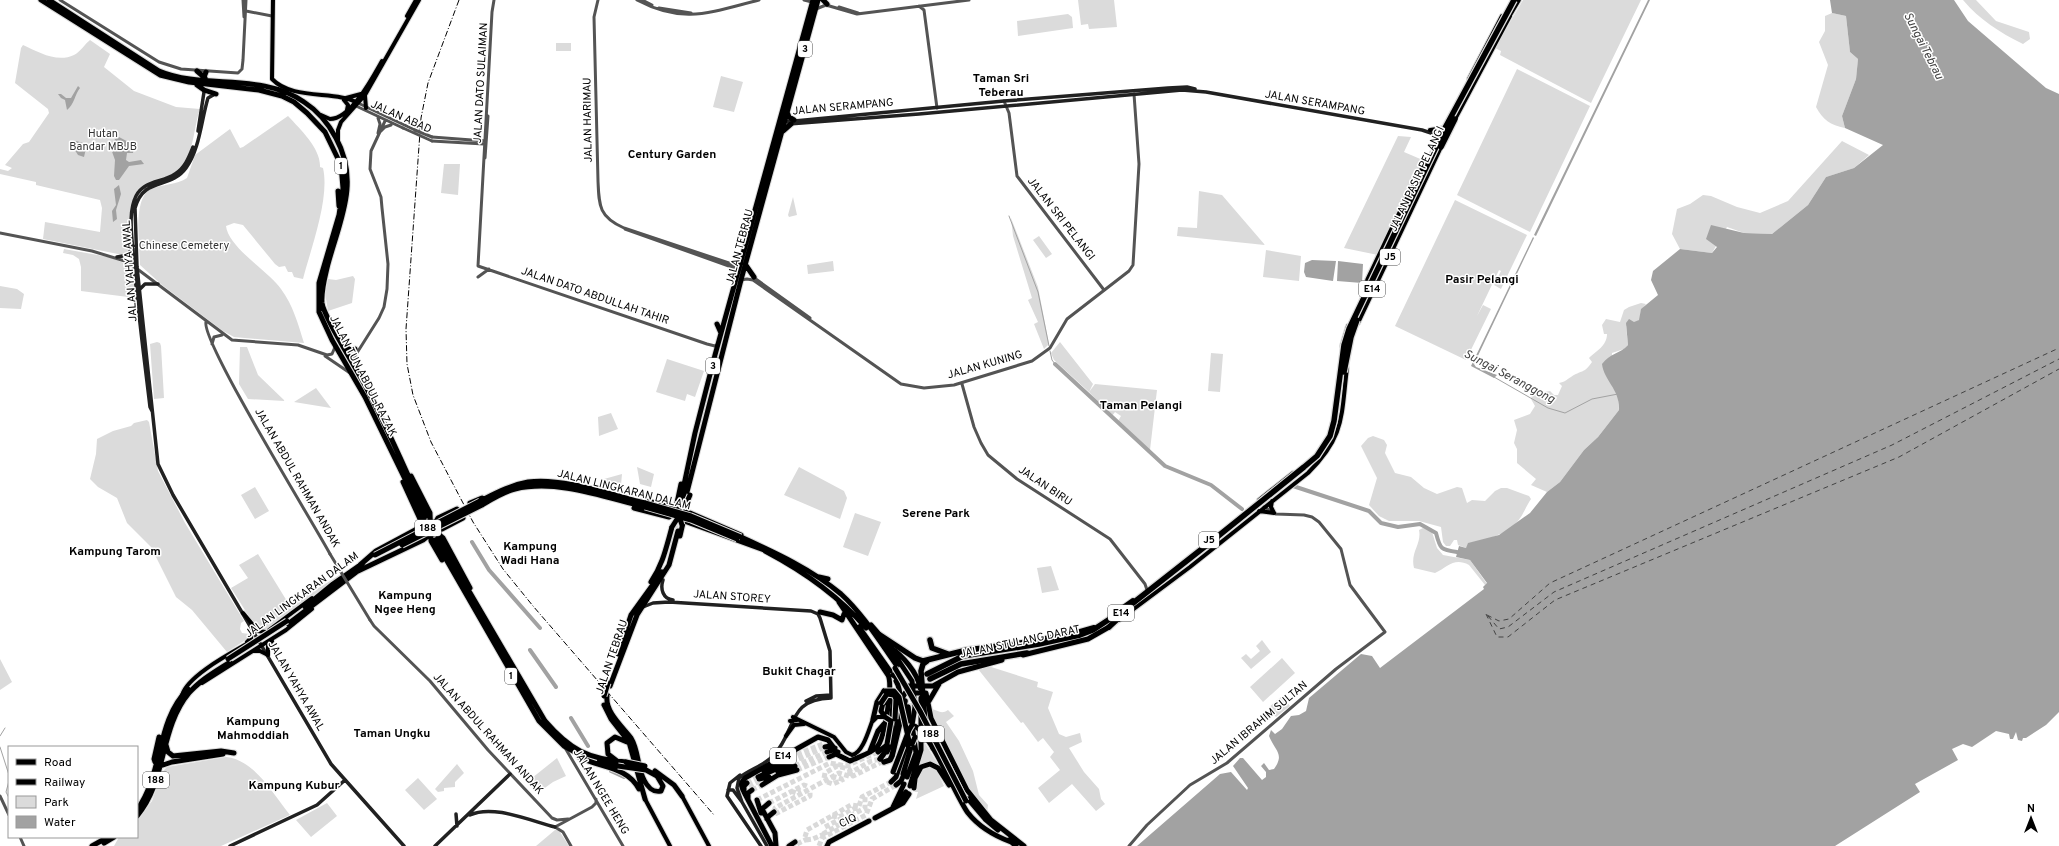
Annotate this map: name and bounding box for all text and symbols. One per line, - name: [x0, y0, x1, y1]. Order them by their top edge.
- water label: Sungai Tebrau: [1899, 10, 1947, 83]
- street label: JALAN DATO SULAIMAN: [471, 22, 491, 144]
- road number: 3: [798, 41, 812, 57]
- district label: Taman Sri Teberau: [973, 71, 1029, 101]
- street label: JALAN HARIMAU: [580, 77, 596, 163]
- street label: JALAN SERAMPANG: [1264, 87, 1366, 119]
- street label: JALAN SERAMPANG: [792, 96, 894, 118]
- street label: JALAN ABAD: [368, 97, 434, 137]
- street label: JALAN PASIR PELANGI: [1386, 124, 1448, 234]
- park label: Hutan Bandar MBJB: [69, 127, 137, 154]
- district label: Century Garden: [628, 147, 716, 163]
- road number: 1: [335, 158, 347, 174]
- street label: JALAN SRI PELANGI: [1024, 175, 1098, 263]
- street label: JALAN TEBRAU: [723, 207, 757, 287]
- street label: JALAN YAHYA AWAL: [119, 220, 141, 322]
- park label: Chinese Cemetery: [139, 239, 229, 253]
- road number: J5: [1380, 249, 1400, 265]
- street label: JALAN DATO ABDULLAH TAHIR: [519, 264, 671, 328]
- district label: Pasir Pelangi: [1445, 272, 1519, 288]
- road number: E14: [1359, 281, 1385, 297]
- street label: JALAN TUN ABDUL RAZAK: [326, 313, 400, 439]
- water label: Sungai Seranggong: [1461, 346, 1558, 408]
- street label: JALAN KUNING: [946, 348, 1024, 382]
- road number: 3: [706, 358, 720, 374]
- district label: Taman Pelangi: [1100, 398, 1182, 414]
- street label: JALAN ABDUL RAHMAN ANDAK: [251, 406, 343, 550]
- street label: JALAN BIRU: [1015, 463, 1075, 509]
- street label: JALAN LINGKARAN DALAM: [556, 467, 692, 513]
- district label: Serene Park: [902, 506, 970, 522]
- road number: 188: [415, 520, 441, 536]
- road number: J5: [1199, 532, 1219, 548]
- district label: Kampung Wadi Hana: [501, 539, 559, 569]
- district label: Kampung Tarom: [69, 544, 161, 560]
- street label: JALAN LINGKARAN DALAM: [242, 549, 362, 641]
- street label: JALAN STOREY: [693, 587, 771, 607]
- district label: Kampung Ngee Heng: [374, 588, 436, 618]
- road number: E14: [1108, 605, 1134, 621]
- street label: JALAN TEBRAU: [593, 618, 631, 696]
- street label: JALAN STULANG DARAT: [959, 622, 1081, 662]
- street label: JALAN YAHYA AWAL: [265, 639, 327, 733]
- district label: Bukit Chagar: [762, 664, 836, 680]
- road number: 1: [505, 668, 517, 684]
- street label: JALAN ABDUL RAHMAN ANDAK: [430, 670, 546, 798]
- street label: JALAN IBRAHIM SULTAN: [1207, 678, 1311, 768]
- district label: Kampung Mahmoddiah: [217, 714, 289, 744]
- district label: Taman Ungku: [354, 726, 430, 742]
- road number: 188: [918, 726, 944, 742]
- legend: [8, 746, 138, 838]
- street label: JALAN NGEE HENG: [570, 747, 632, 837]
- road number: E14: [770, 748, 796, 764]
- text: Road: [44, 755, 72, 771]
- road number: 188: [143, 772, 169, 788]
- text: Railway: [44, 775, 85, 791]
- district label: Kampung Kubur: [248, 778, 340, 794]
- text: Park: [44, 795, 69, 811]
- north arrow: [2011, 798, 2051, 838]
- text: N: [2027, 802, 2035, 816]
- street label: CIQ: [837, 811, 859, 831]
- text: Water: [44, 815, 76, 831]

